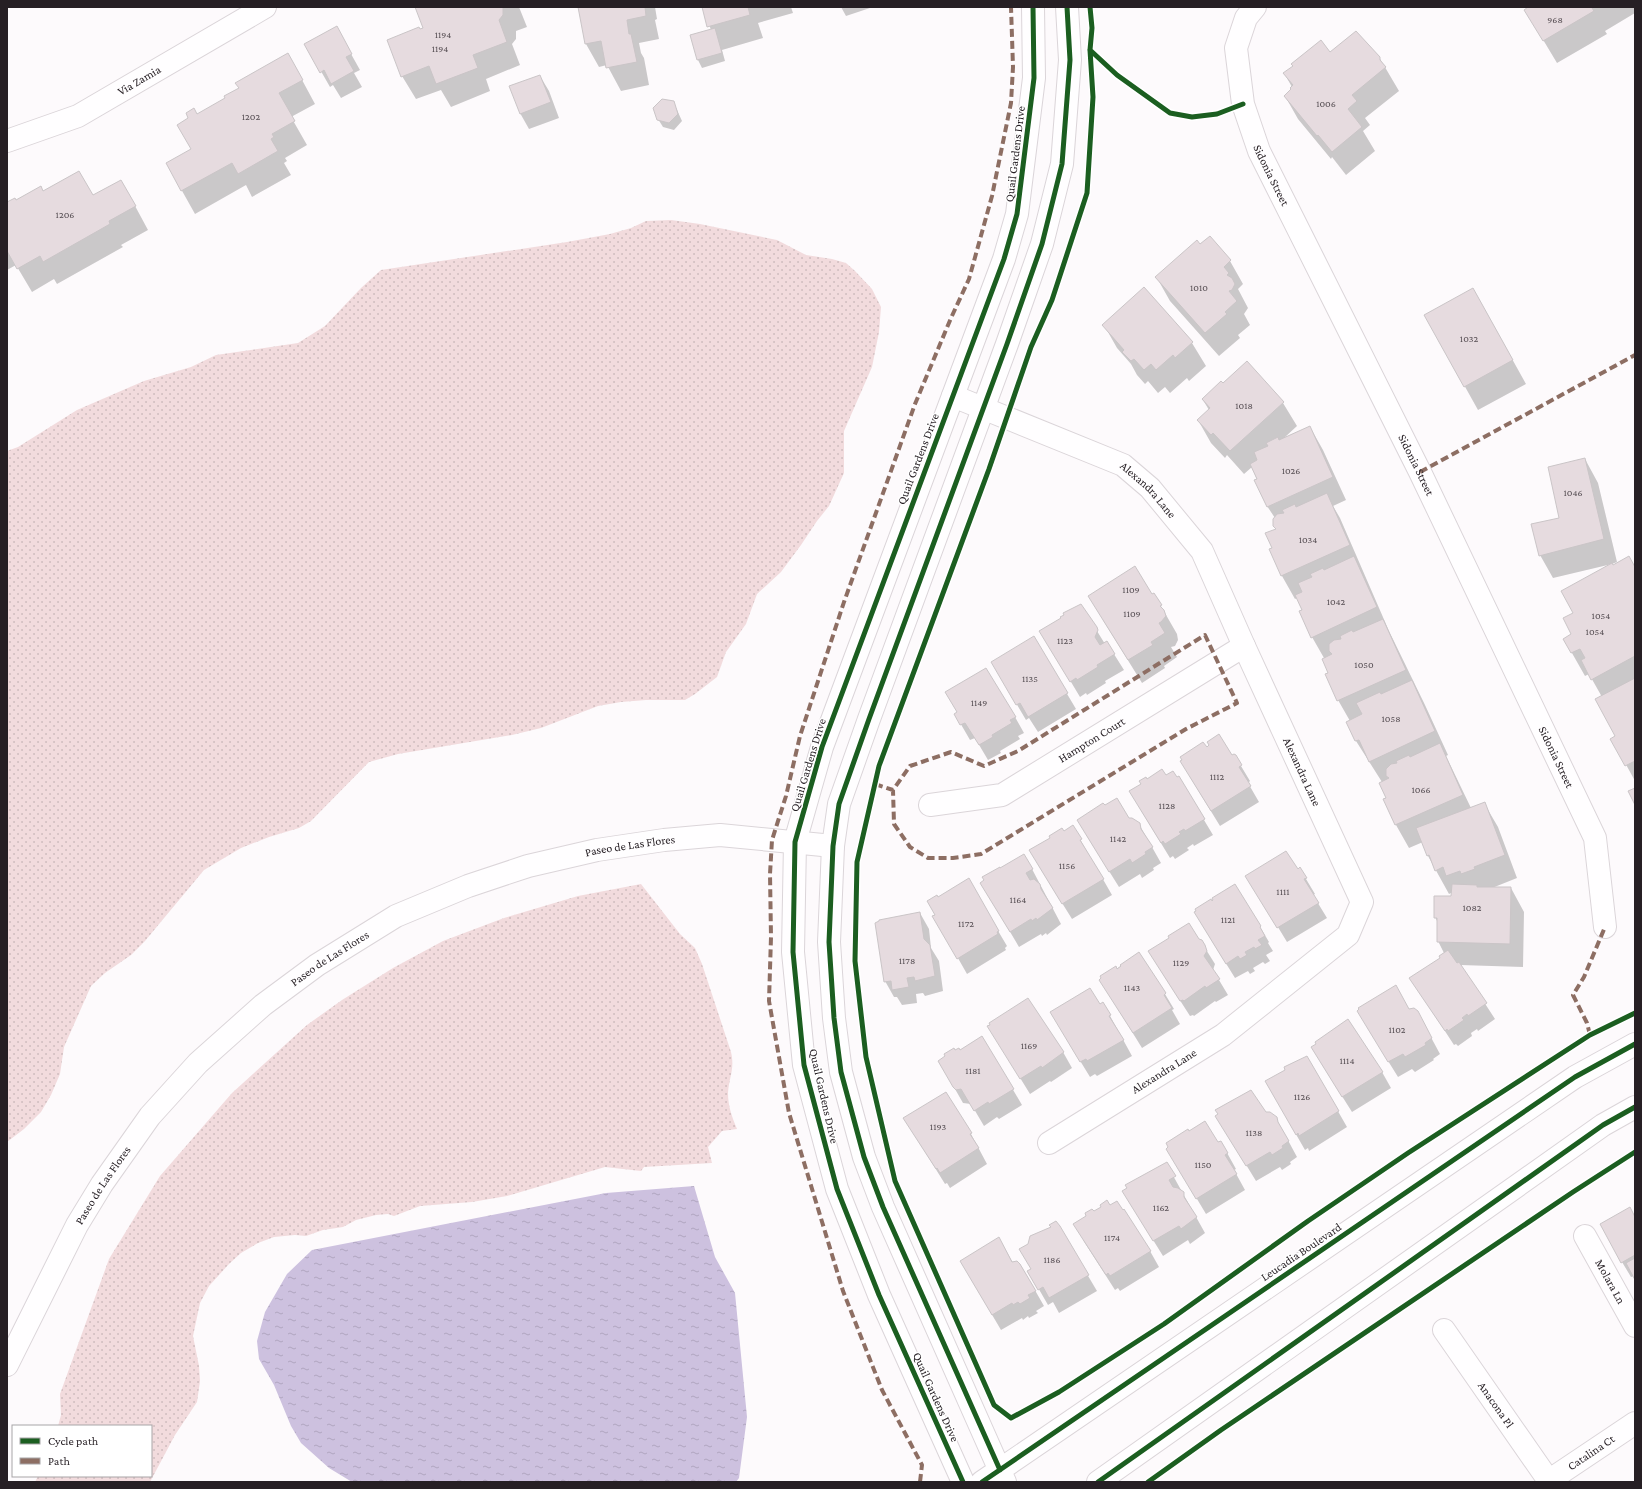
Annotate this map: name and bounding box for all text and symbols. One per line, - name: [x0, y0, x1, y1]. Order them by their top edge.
- house number: 968: [1547, 14, 1563, 25]
- house number: 1194: [435, 29, 451, 40]
- house number: 1194: [432, 43, 448, 54]
- street label: Via Zamia: [115, 62, 164, 98]
- house number: 1006: [1316, 98, 1336, 109]
- street label: Quail Gardens Drive: [1002, 105, 1028, 203]
- house number: 1202: [242, 111, 260, 122]
- street label: Sidonia Street: [1250, 143, 1293, 209]
- house number: 1206: [56, 209, 74, 220]
- house number: 1010: [1190, 282, 1208, 293]
- house number: 1032: [1460, 333, 1478, 344]
- house number: 1018: [1235, 400, 1253, 411]
- street label: Quail Gardens Drive: [894, 411, 942, 507]
- street label: Sidonia Street: [1395, 432, 1438, 499]
- street label: Alexandra Lane: [1117, 459, 1179, 521]
- house number: 1026: [1282, 465, 1300, 476]
- house number: 1046: [1563, 487, 1583, 498]
- house number: 1034: [1299, 534, 1317, 545]
- house number: 1109: [1122, 584, 1140, 595]
- house number: 1042: [1327, 596, 1346, 607]
- house number: 1109: [1123, 608, 1141, 619]
- house number: 1054: [1592, 610, 1610, 621]
- house number: 1054: [1586, 626, 1604, 637]
- house number: 1123: [1057, 635, 1073, 646]
- house number: 1050: [1354, 659, 1374, 670]
- house number: 1135: [1022, 673, 1038, 684]
- house number: 1149: [971, 697, 987, 708]
- street label: Hampton Court: [1056, 713, 1128, 766]
- house number: 1058: [1381, 713, 1401, 724]
- street label: Quail Gardens Drive: [787, 717, 829, 813]
- street label: Sidonia Street: [1536, 724, 1577, 791]
- street label: Alexandra Lane: [1280, 735, 1324, 808]
- house number: 1112: [1210, 771, 1225, 782]
- house number: 1066: [1411, 784, 1431, 795]
- house number: 1128: [1159, 800, 1175, 811]
- street label: Paseo de Las Flores: [584, 832, 676, 860]
- house number: 1142: [1110, 833, 1126, 844]
- house number: 1156: [1059, 860, 1075, 871]
- house number: 1111: [1276, 886, 1290, 897]
- house number: 1164: [1010, 894, 1026, 905]
- house number: 1082: [1462, 902, 1482, 913]
- house number: 1121: [1221, 914, 1235, 925]
- house number: 1172: [958, 918, 974, 929]
- street label: Paseo de Las Flores: [288, 927, 372, 989]
- house number: 1178: [899, 955, 915, 966]
- house number: 1129: [1173, 957, 1189, 968]
- house number: 1143: [1124, 982, 1140, 993]
- house number: 1102: [1389, 1024, 1406, 1035]
- house number: 1169: [1021, 1040, 1037, 1051]
- street label: Alexandra Lane: [1129, 1045, 1199, 1097]
- street label: Quail Gardens Drive: [806, 1047, 842, 1145]
- house number: 1114: [1339, 1055, 1355, 1066]
- house number: 1181: [965, 1065, 981, 1076]
- house number: 1126: [1294, 1091, 1310, 1102]
- house number: 1193: [930, 1121, 946, 1132]
- house number: 1138: [1246, 1127, 1262, 1138]
- street label: Paseo de Las Flores: [72, 1143, 134, 1227]
- house number: 1150: [1194, 1159, 1212, 1170]
- house number: 1162: [1153, 1202, 1169, 1213]
- street label: Leucadia Boulevard: [1258, 1220, 1344, 1284]
- house number: 1174: [1104, 1232, 1120, 1243]
- house number: 1186: [1043, 1254, 1061, 1265]
- street label: Molara Ln: [1592, 1257, 1629, 1307]
- street label: Quail Gardens Drive: [910, 1350, 962, 1444]
- street label: Anacona Pl: [1475, 1379, 1517, 1431]
- legend: [12, 1425, 152, 1477]
- street label: Catalina Ct: [1565, 1431, 1618, 1473]
- text: Cycle path: [48, 1434, 99, 1448]
- text: Path: [48, 1454, 70, 1468]

